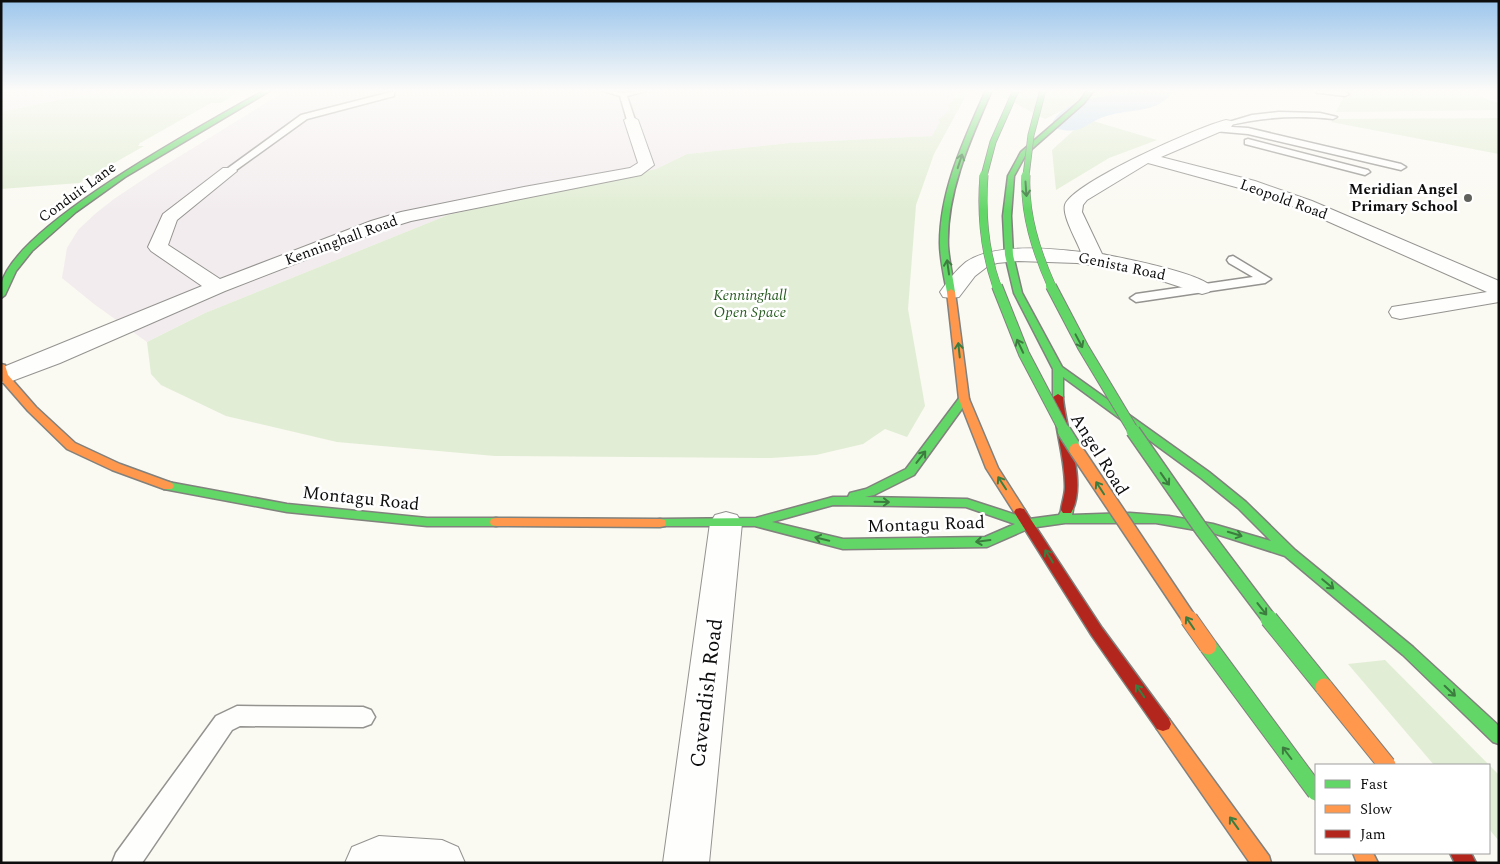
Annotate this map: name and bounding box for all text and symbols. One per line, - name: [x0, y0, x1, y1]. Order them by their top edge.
- one-way arrow: [955, 154, 965, 170]
- street label: Conduit Lane: [34, 156, 121, 228]
- street label: Leopold Road: [1237, 173, 1331, 226]
- place label: Meridian Angel Primary School: [1349, 178, 1458, 218]
- one-way arrow: [1021, 180, 1030, 196]
- marker: Meridian Angel Primary School: [1462, 192, 1474, 204]
- street label: Kenninghall Road: [281, 209, 401, 272]
- street label: Genista Road: [1076, 246, 1168, 287]
- one-way arrow: [942, 259, 952, 275]
- park label: Kenninghall Open Space: [713, 284, 787, 324]
- one-way arrow: [1074, 333, 1084, 348]
- one-way arrow: [1015, 339, 1025, 354]
- one-way arrow: [954, 343, 964, 359]
- street label: Angel Road: [1064, 408, 1136, 501]
- one-way arrow: [916, 451, 927, 464]
- one-way arrow: [1160, 471, 1170, 485]
- one-way arrow: [996, 476, 1007, 490]
- street label: Montagu Road: [301, 479, 421, 518]
- one-way arrow: [1094, 481, 1104, 495]
- one-way arrow: [874, 497, 890, 507]
- street label: Montagu Road: [867, 509, 985, 540]
- one-way arrow: [1226, 529, 1242, 539]
- one-way arrow: [814, 534, 830, 543]
- one-way arrow: [976, 536, 992, 546]
- one-way arrow: [1043, 549, 1054, 563]
- one-way arrow: [1321, 579, 1334, 590]
- one-way arrow: [1256, 602, 1267, 615]
- one-way arrow: [1185, 616, 1195, 630]
- street label: Cavendish Road: [682, 617, 732, 770]
- one-way arrow: [1135, 684, 1145, 698]
- one-way arrow: [1444, 685, 1457, 697]
- one-way arrow: [1282, 746, 1292, 760]
- legend: [1315, 764, 1490, 854]
- text: Fast: [1360, 773, 1388, 796]
- text: Slow: [1360, 798, 1392, 821]
- one-way arrow: [1229, 816, 1239, 830]
- text: Jam: [1360, 823, 1386, 846]

